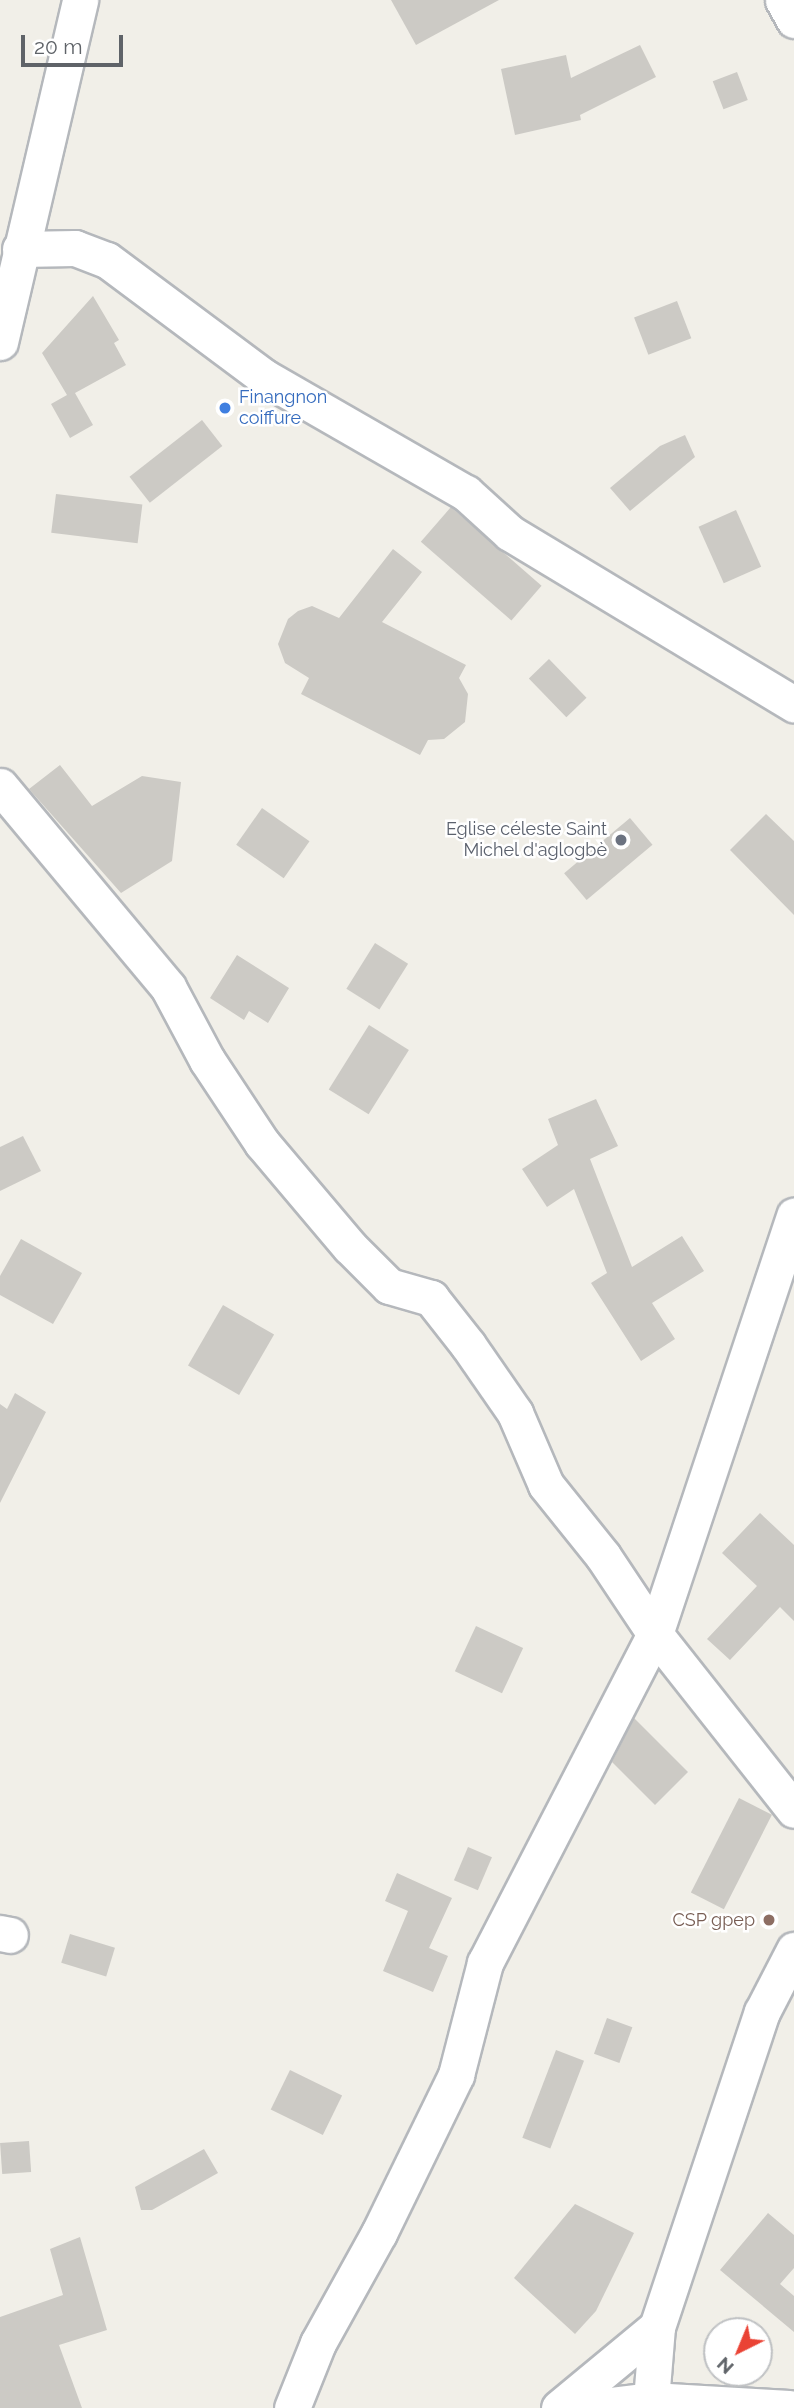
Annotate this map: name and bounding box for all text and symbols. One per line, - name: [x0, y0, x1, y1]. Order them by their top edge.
- scale bar: [24, 21, 126, 65]
- text: 20 m: [34, 34, 82, 59]
- place label: Finangnon coiffure: [239, 387, 327, 430]
- marker: Finangnon coiffure: [217, 400, 233, 416]
- place label: Eglise céleste Saint Michel d'aglogbè: [446, 819, 607, 862]
- marker: Eglise céleste Saint Michel d'aglogbè: [613, 832, 629, 848]
- place label: CSP gpep: [672, 1909, 755, 1931]
- marker: CSP gpep: [761, 1912, 777, 1928]
- north arrow: [703, 2317, 773, 2387]
- text: N: [712, 2353, 738, 2379]

